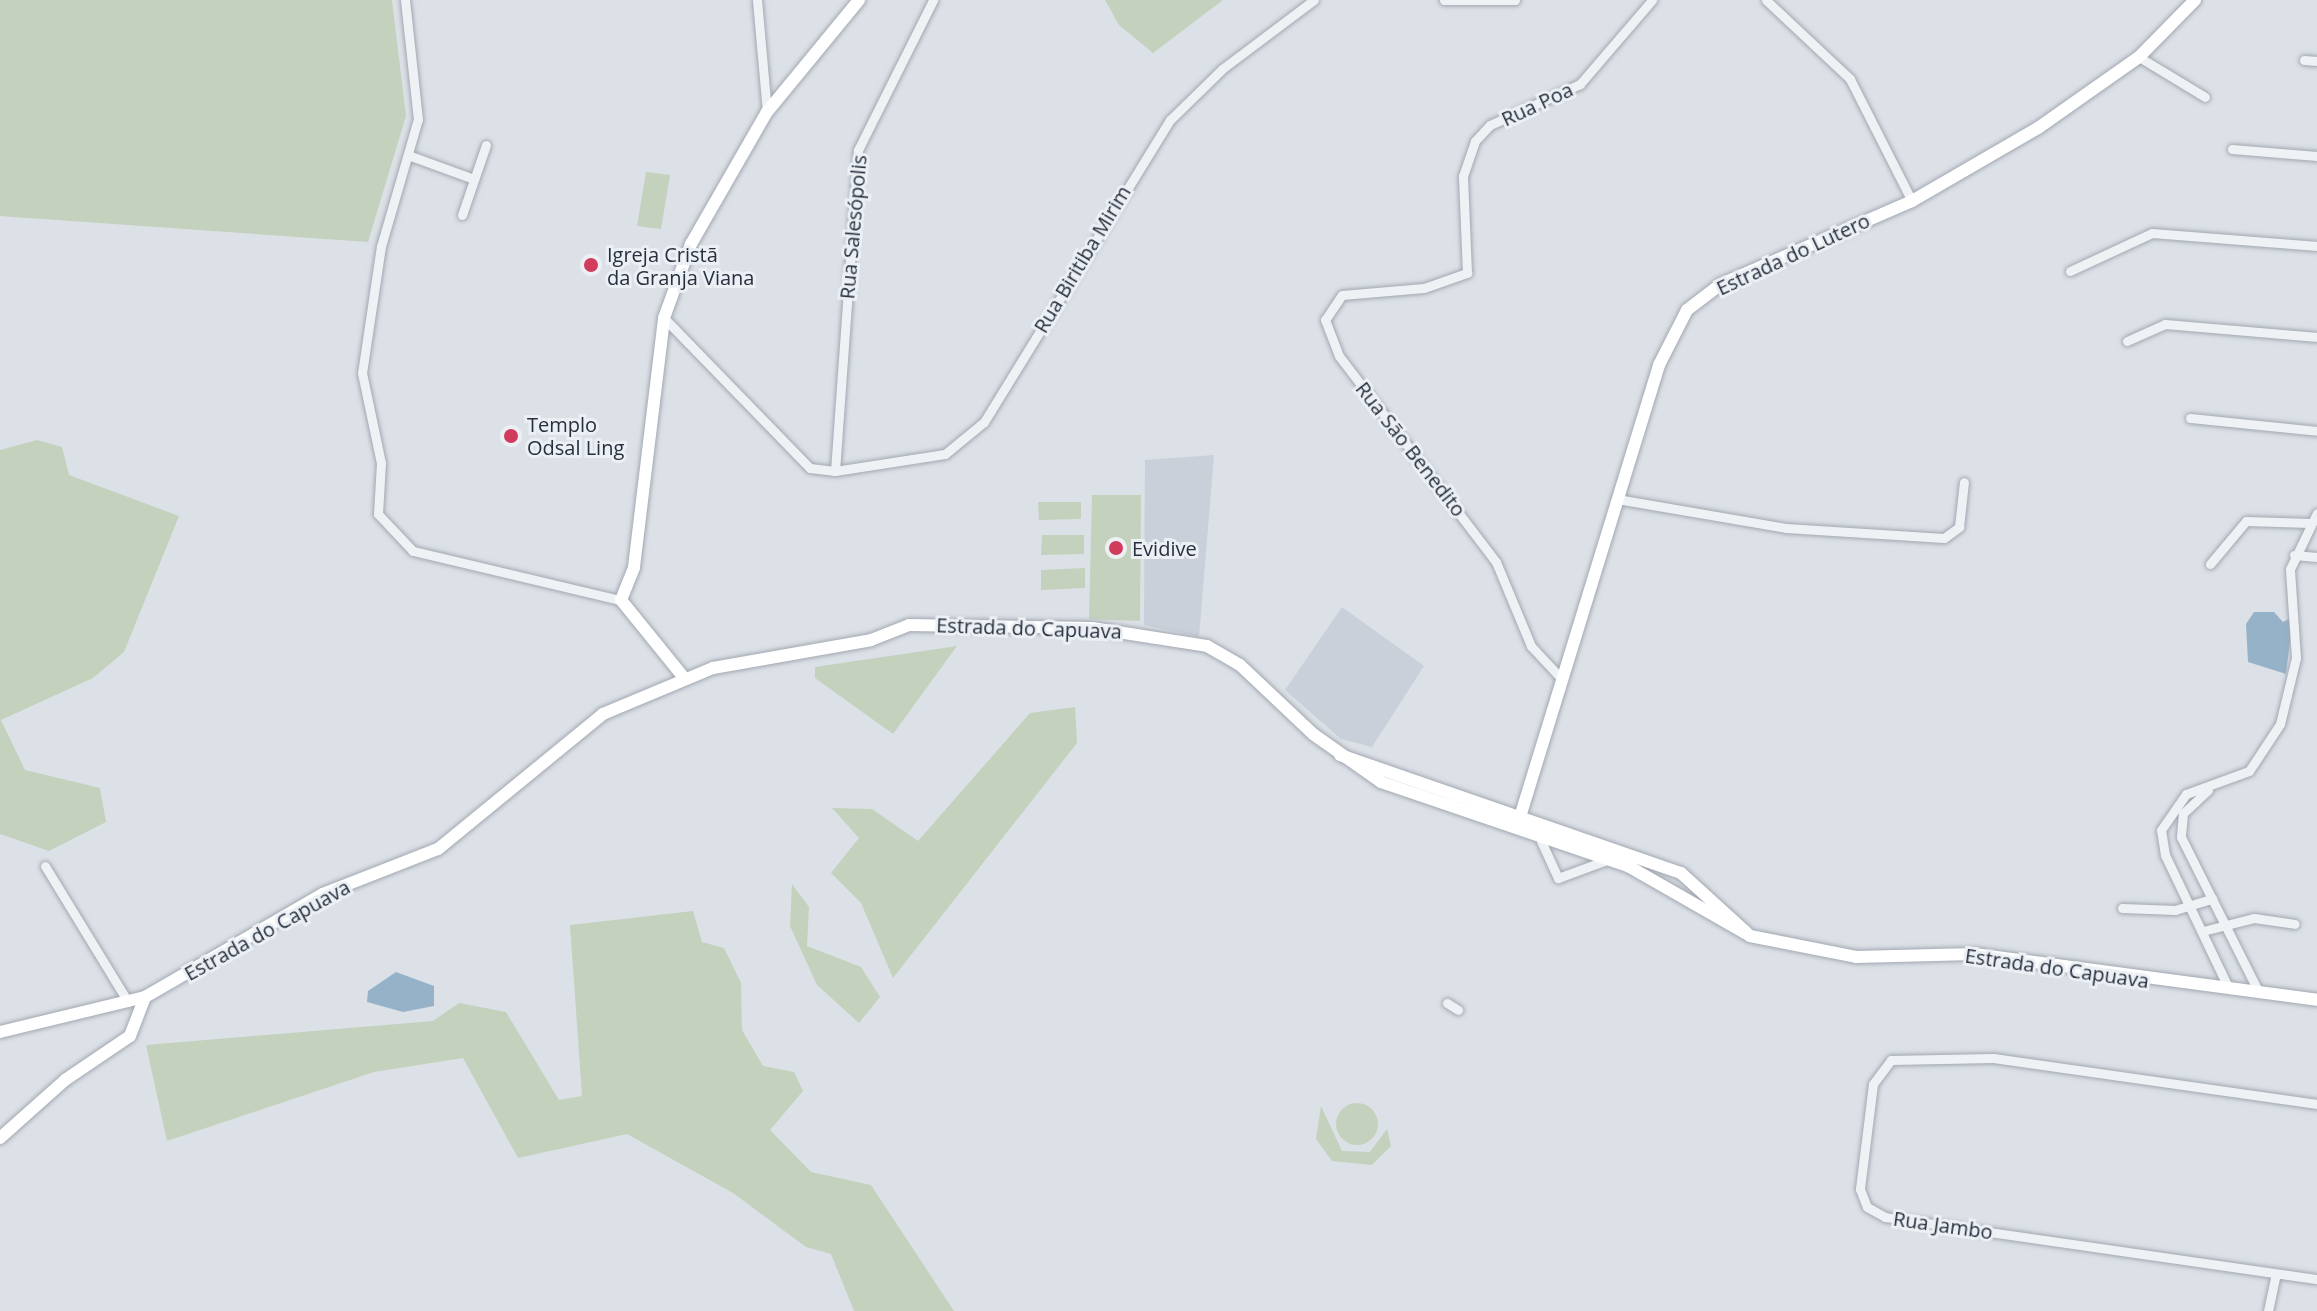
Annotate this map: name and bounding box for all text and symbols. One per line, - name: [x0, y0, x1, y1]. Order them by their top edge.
- street label: Rua Poa: [1497, 77, 1577, 131]
- street label: Rua Salesópolis: [835, 154, 871, 300]
- street label: Rua Biritiba Mirim: [1029, 181, 1135, 337]
- street label: Estrada do Lutero: [1713, 208, 1873, 300]
- place label: Igreja Cristã da Granja Viana: [607, 242, 754, 289]
- marker: Igreja Cristã da Granja Viana: [582, 256, 600, 274]
- street label: Rua São Benedito: [1351, 377, 1471, 521]
- place label: Templo Odsal Ling: [527, 412, 624, 459]
- marker: Templo Odsal Ling: [502, 427, 520, 445]
- place label: Evidive: [1132, 536, 1197, 560]
- marker: Evidive: [1107, 539, 1125, 557]
- street label: Estrada do Capuava: [936, 613, 1122, 643]
- street label: Estrada do Capuava: [180, 875, 354, 985]
- street label: Estrada do Capuava: [1963, 943, 2151, 993]
- street label: Rua Jambo: [1892, 1206, 1994, 1244]

